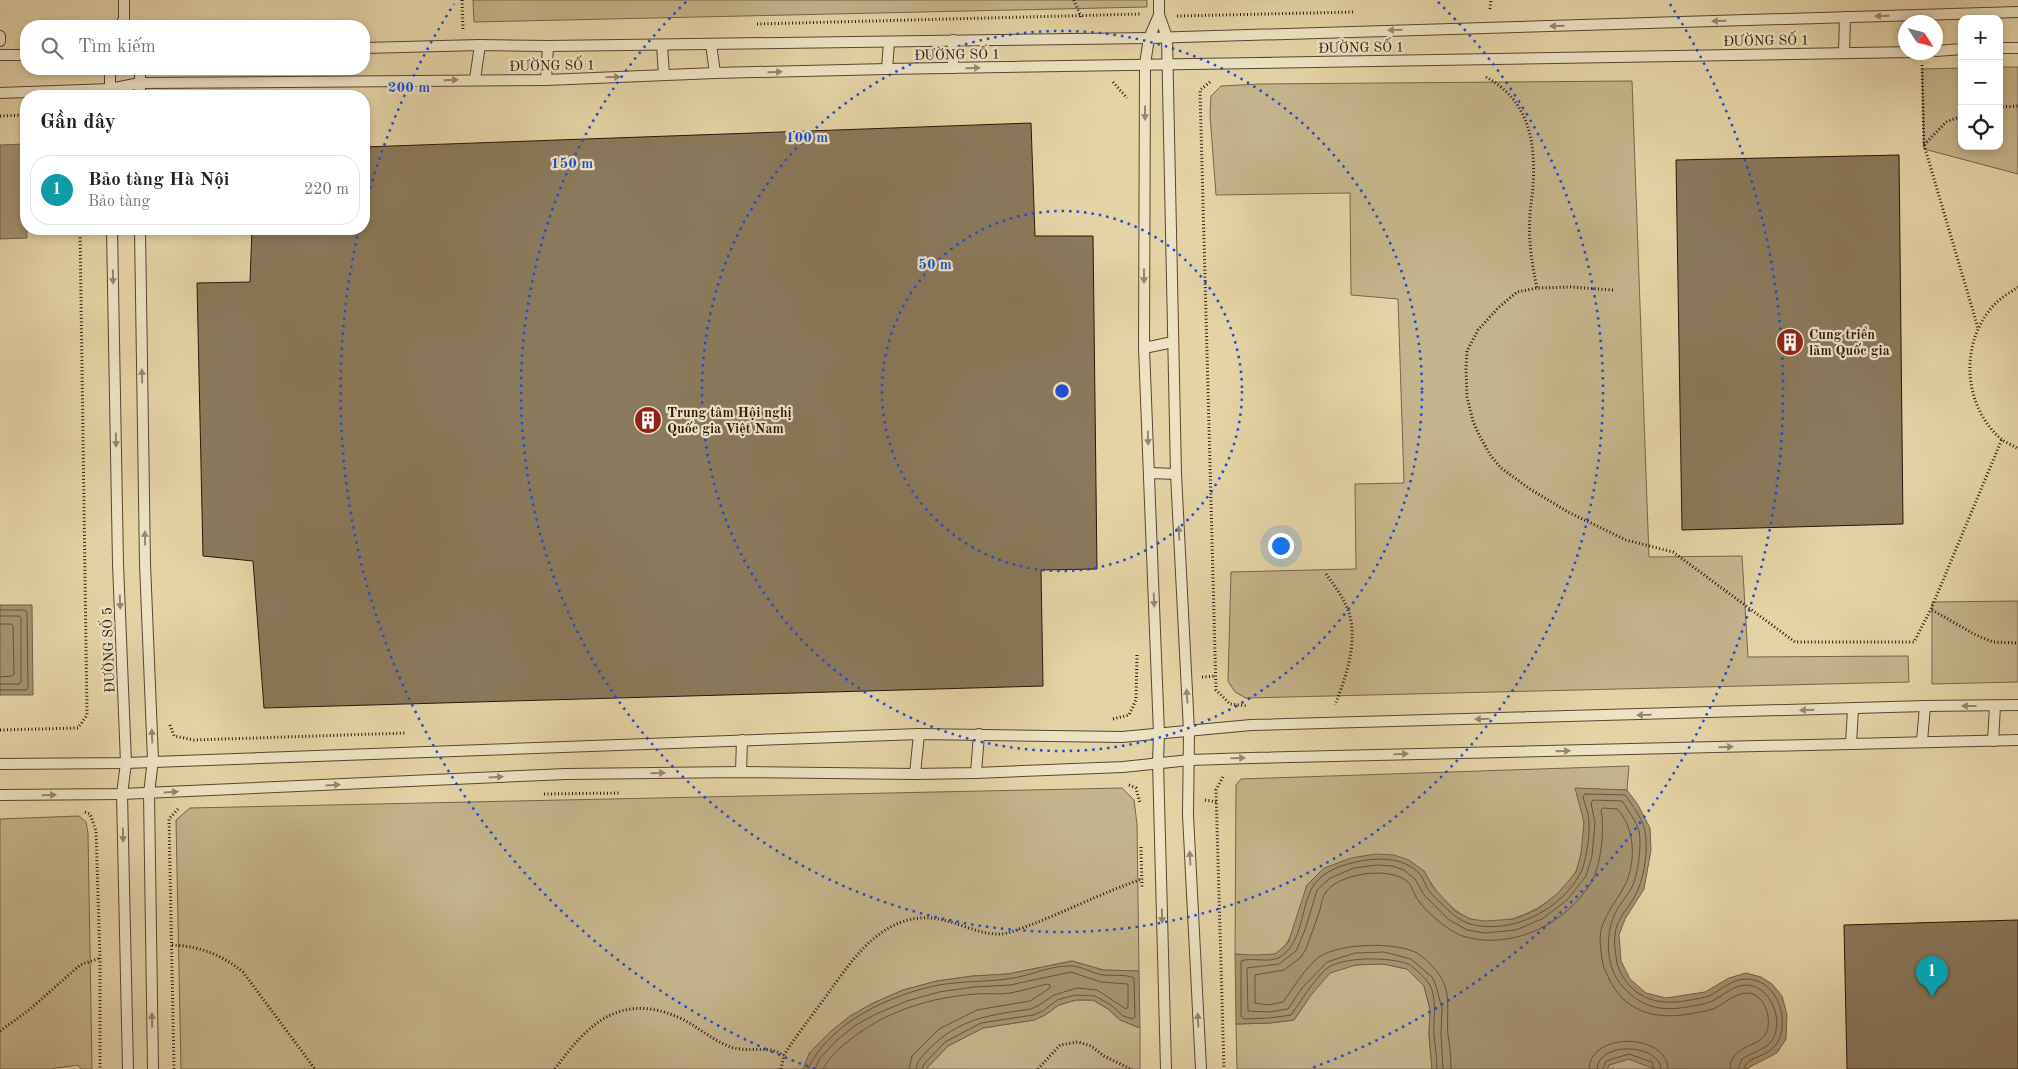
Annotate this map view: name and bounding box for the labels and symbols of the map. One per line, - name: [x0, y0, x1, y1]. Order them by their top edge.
- one-way arrow: [1874, 12, 1890, 20]
- north arrow: [1898, 15, 1943, 60]
- one-way arrow: [1711, 17, 1727, 25]
- one-way arrow: [1549, 22, 1565, 30]
- one-way arrow: [1386, 27, 1402, 35]
- street label: ĐƯỜNG SỐ 1: [1723, 28, 1809, 49]
- street label: ĐƯỜNG SỐ 1: [1318, 35, 1404, 56]
- street label: ĐƯỜNG SỐ 1: [914, 42, 1000, 63]
- street label: ĐƯỜNG SỐ 1: [509, 53, 595, 74]
- one-way arrow: [965, 64, 981, 72]
- one-way arrow: [768, 68, 784, 76]
- one-way arrow: [605, 73, 621, 81]
- one-way arrow: [443, 76, 459, 84]
- text: 200 m: [388, 81, 430, 96]
- one-way arrow: [1141, 105, 1149, 121]
- text: 100 m: [786, 131, 828, 146]
- text: 150 m: [551, 157, 593, 172]
- text: 50 m: [918, 258, 952, 273]
- one-way arrow: [1140, 268, 1148, 284]
- one-way arrow: [109, 270, 117, 286]
- place label: Cung triển lãm Quốc gia: [1809, 326, 1890, 358]
- building icon: Cung triển lãm Quốc gia: [1775, 327, 1805, 357]
- one-way arrow: [138, 367, 146, 383]
- centre of rings: [1053, 382, 1071, 400]
- building icon: Trung tâm Hội nghị Quốc gia Việt Nam: [633, 405, 663, 435]
- place label: Trung tâm Hội nghị Quốc gia Việt Nam: [667, 406, 792, 436]
- one-way arrow: [1144, 430, 1152, 446]
- one-way arrow: [112, 432, 120, 448]
- one-way arrow: [1175, 525, 1183, 541]
- one-way arrow: [141, 530, 149, 546]
- your location: [1268, 533, 1294, 559]
- one-way arrow: [1150, 593, 1158, 609]
- one-way arrow: [116, 595, 124, 611]
- street label: ĐƯỜNG SỐ 5: [96, 607, 117, 693]
- one-way arrow: [1182, 687, 1190, 703]
- one-way arrow: [1961, 702, 1977, 710]
- one-way arrow: [1799, 707, 1815, 715]
- one-way arrow: [1636, 711, 1652, 719]
- one-way arrow: [1474, 715, 1490, 723]
- one-way arrow: [148, 727, 156, 743]
- one-way arrow: [1718, 743, 1734, 751]
- one-way arrow: [1556, 746, 1572, 754]
- one-way arrow: [1393, 750, 1409, 758]
- one-way arrow: [1231, 754, 1247, 762]
- one-way arrow: [650, 769, 666, 777]
- one-way arrow: [488, 773, 504, 781]
- one-way arrow: [325, 780, 341, 788]
- one-way arrow: [163, 787, 179, 795]
- one-way arrow: [41, 791, 57, 799]
- one-way arrow: [119, 827, 127, 843]
- one-way arrow: [1186, 850, 1194, 866]
- one-way arrow: [1158, 908, 1166, 924]
- pin: 1: [1916, 956, 1948, 997]
- one-way arrow: [148, 1012, 156, 1028]
- one-way arrow: [1194, 1012, 1202, 1028]

